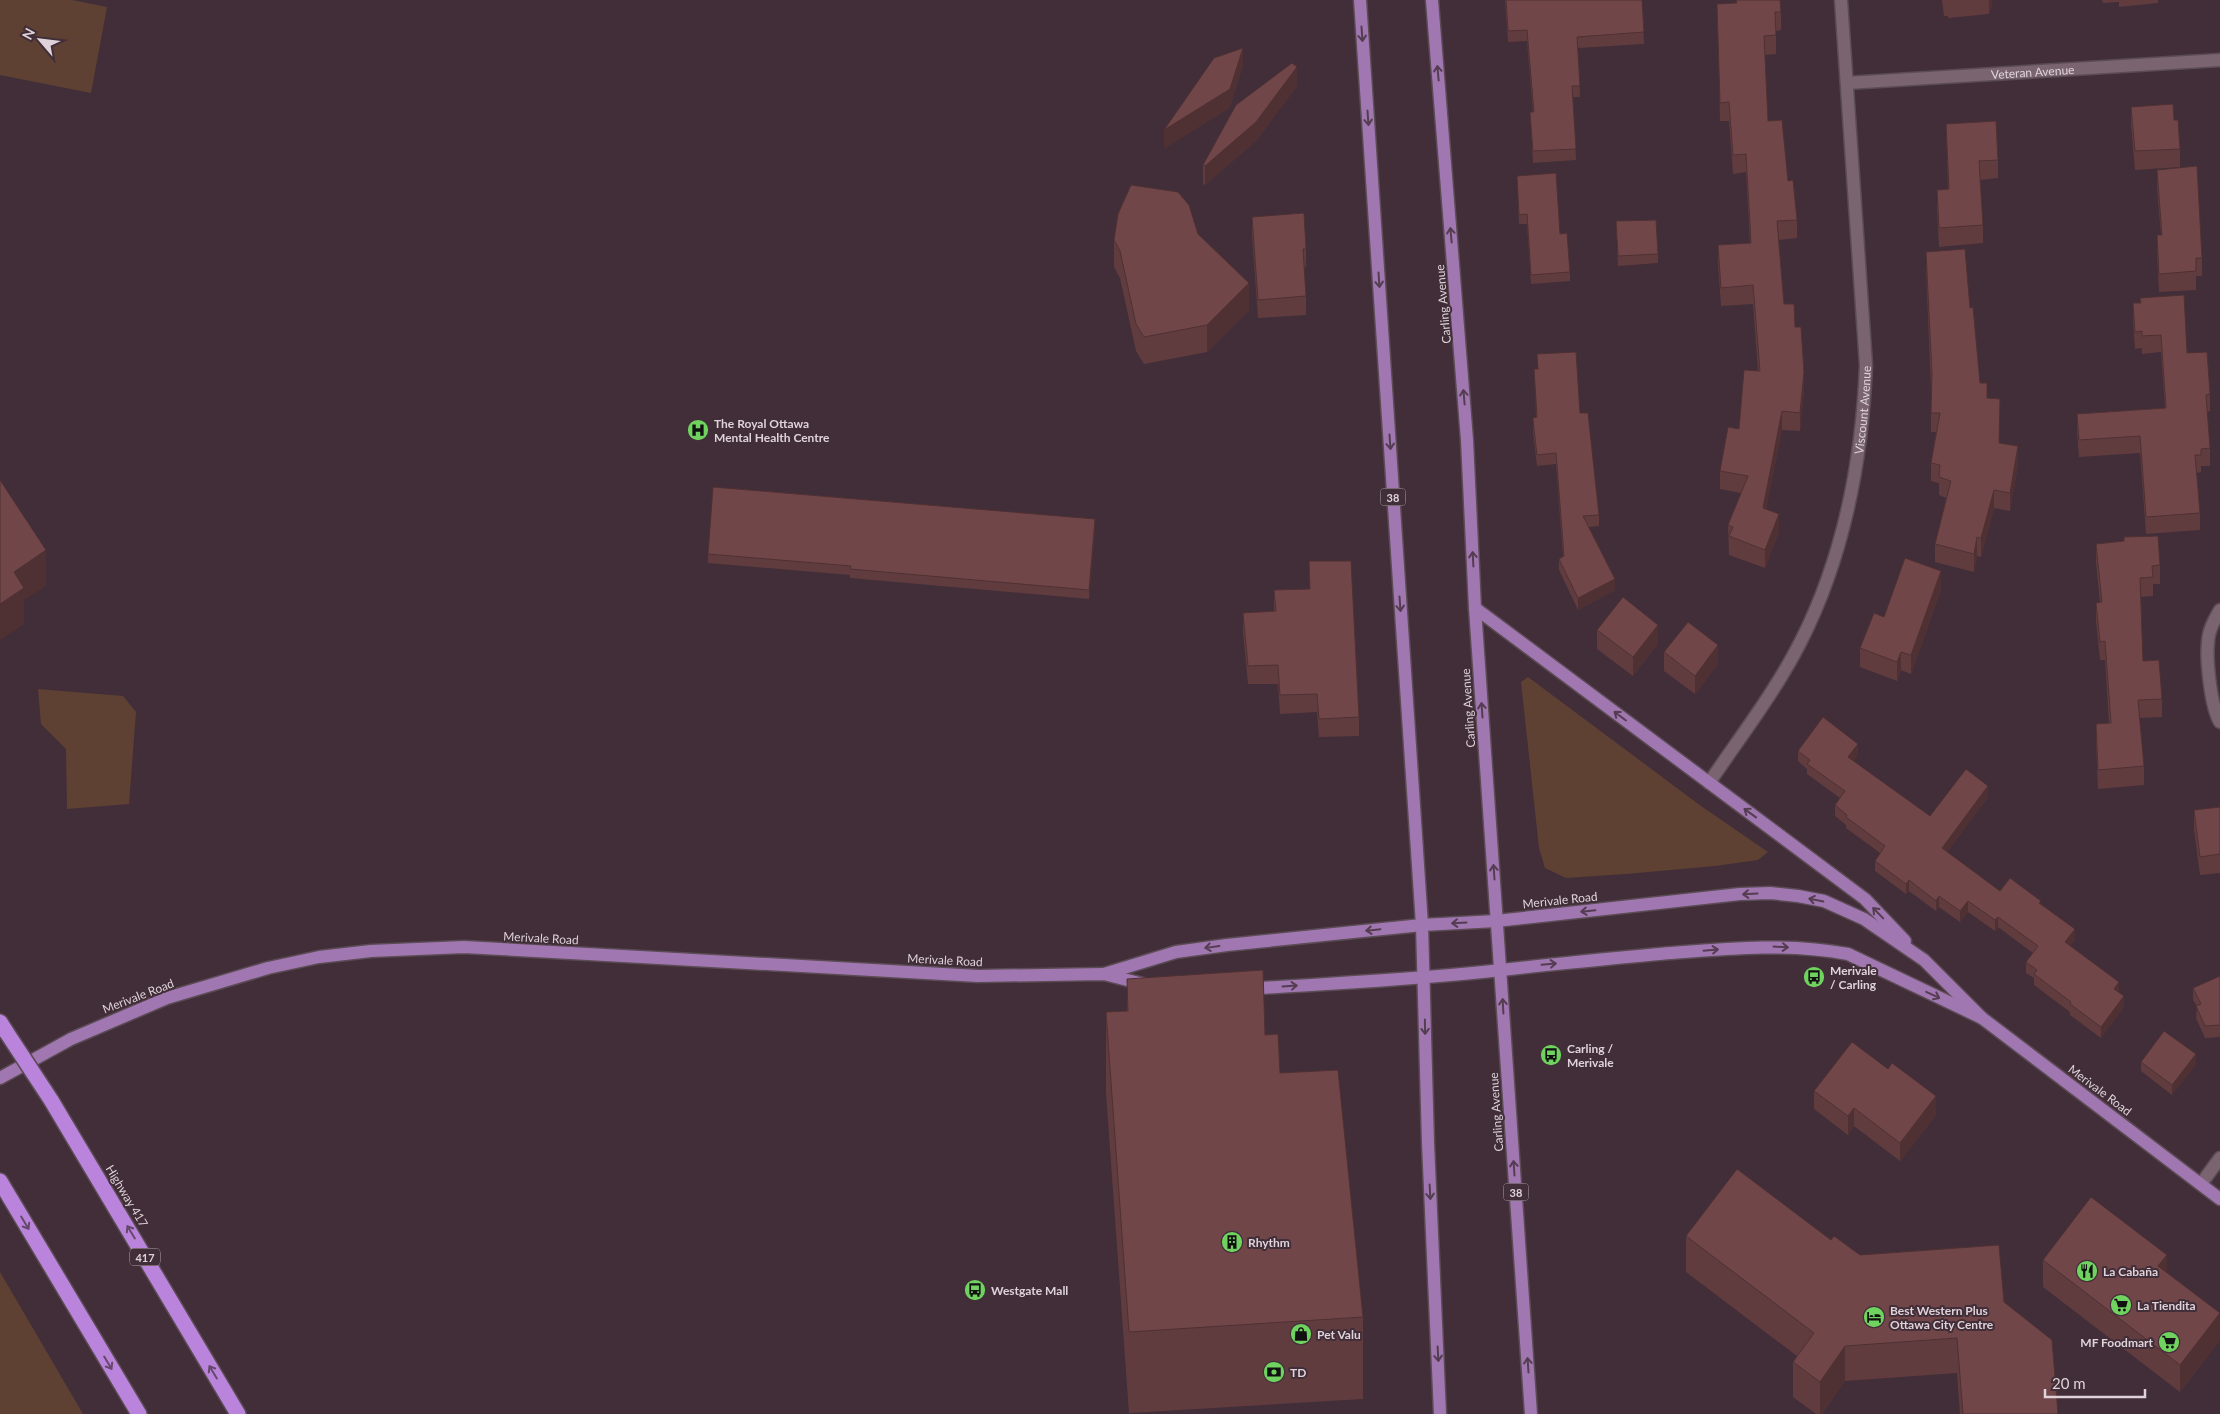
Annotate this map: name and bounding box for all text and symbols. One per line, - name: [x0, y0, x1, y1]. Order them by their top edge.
- north arrow: [15, 15, 65, 65]
- text: N: [18, 25, 38, 42]
- one-way arrow: [1358, 26, 1367, 42]
- street label: Veteran Avenue: [1990, 61, 2075, 82]
- one-way arrow: [1434, 66, 1443, 82]
- one-way arrow: [1363, 109, 1373, 125]
- one-way arrow: [1446, 227, 1456, 243]
- street label: Carling Avenue: [1432, 264, 1454, 344]
- one-way arrow: [1374, 271, 1383, 287]
- street label: Viscount Avenue: [1851, 365, 1873, 455]
- one-way arrow: [1459, 389, 1469, 405]
- place label: The Royal Ottawa Mental Health Centre: [714, 416, 830, 445]
- hospital icon: The Royal Ottawa Mental Health Centre: [686, 418, 710, 442]
- one-way arrow: [1385, 434, 1394, 450]
- road number: 38: [1380, 488, 1406, 506]
- one-way arrow: [1468, 552, 1477, 568]
- one-way arrow: [1396, 596, 1405, 612]
- street label: Carling Avenue: [1458, 668, 1478, 748]
- one-way arrow: [1478, 702, 1487, 718]
- one-way arrow: [1613, 711, 1627, 722]
- one-way arrow: [1743, 808, 1757, 818]
- one-way arrow: [1489, 864, 1499, 880]
- street label: Merivale Road: [1522, 889, 1598, 911]
- one-way arrow: [1742, 889, 1758, 898]
- one-way arrow: [1809, 895, 1825, 904]
- one-way arrow: [1580, 906, 1596, 916]
- one-way arrow: [1872, 906, 1884, 919]
- one-way arrow: [1451, 918, 1467, 927]
- one-way arrow: [1365, 925, 1381, 935]
- street label: Merivale Road: [503, 929, 579, 947]
- one-way arrow: [1204, 942, 1220, 952]
- one-way arrow: [1772, 943, 1788, 952]
- one-way arrow: [1703, 945, 1719, 954]
- street label: Merivale Road: [907, 951, 983, 969]
- one-way arrow: [1541, 959, 1557, 969]
- place label: Merivale / Carling: [1830, 963, 1877, 992]
- bus stop icon: Merivale / Carling: [1802, 965, 1826, 989]
- street label: Merivale Road: [100, 975, 176, 1017]
- one-way arrow: [1282, 982, 1298, 991]
- one-way arrow: [1925, 991, 1940, 1001]
- one-way arrow: [1498, 998, 1507, 1014]
- one-way arrow: [1420, 1018, 1430, 1035]
- place label: Carling / Merivale: [1567, 1041, 1614, 1070]
- bus stop icon: Carling / Merivale: [1539, 1043, 1563, 1067]
- street label: Merivale Road: [2065, 1061, 2135, 1119]
- street label: Carling Avenue: [1486, 1072, 1506, 1152]
- one-way arrow: [1509, 1161, 1519, 1177]
- street label: Highway 417: [103, 1162, 151, 1230]
- one-way arrow: [1425, 1183, 1435, 1199]
- road number: 38: [1504, 1184, 1528, 1200]
- one-way arrow: [20, 1216, 30, 1231]
- one-way arrow: [125, 1226, 135, 1240]
- building icon: Rhythm: [1220, 1230, 1244, 1254]
- place label: Rhythm: [1248, 1235, 1290, 1250]
- road number: 417: [130, 1248, 160, 1266]
- restaurant icon: La Cabaña: [2075, 1259, 2099, 1283]
- place label: La Cabaña: [2103, 1264, 2158, 1279]
- bus stop icon: Westgate Mall: [963, 1278, 987, 1302]
- place label: Westgate Mall: [991, 1283, 1068, 1298]
- supermarket icon: La Tiendita: [2109, 1293, 2133, 1317]
- place label: La Tiendita: [2137, 1298, 2196, 1313]
- place label: Best Western Plus Ottawa City Centre: [1890, 1303, 1994, 1332]
- hotel icon: Best Western Plus Ottawa City Centre: [1862, 1305, 1886, 1329]
- shop icon: Pet Valu: [1289, 1322, 1313, 1346]
- place label: Pet Valu: [1317, 1327, 1361, 1342]
- supermarket icon: MF Foodmart: [2157, 1330, 2181, 1354]
- place label: MF Foodmart: [2080, 1335, 2154, 1350]
- one-way arrow: [1433, 1346, 1442, 1362]
- one-way arrow: [104, 1355, 114, 1369]
- one-way arrow: [1523, 1358, 1532, 1374]
- bank icon: TD: [1262, 1360, 1286, 1384]
- place label: TD: [1290, 1365, 1306, 1380]
- one-way arrow: [208, 1366, 218, 1380]
- scale bar: [2045, 1366, 2145, 1398]
- text: 20 m: [2052, 1374, 2086, 1392]

